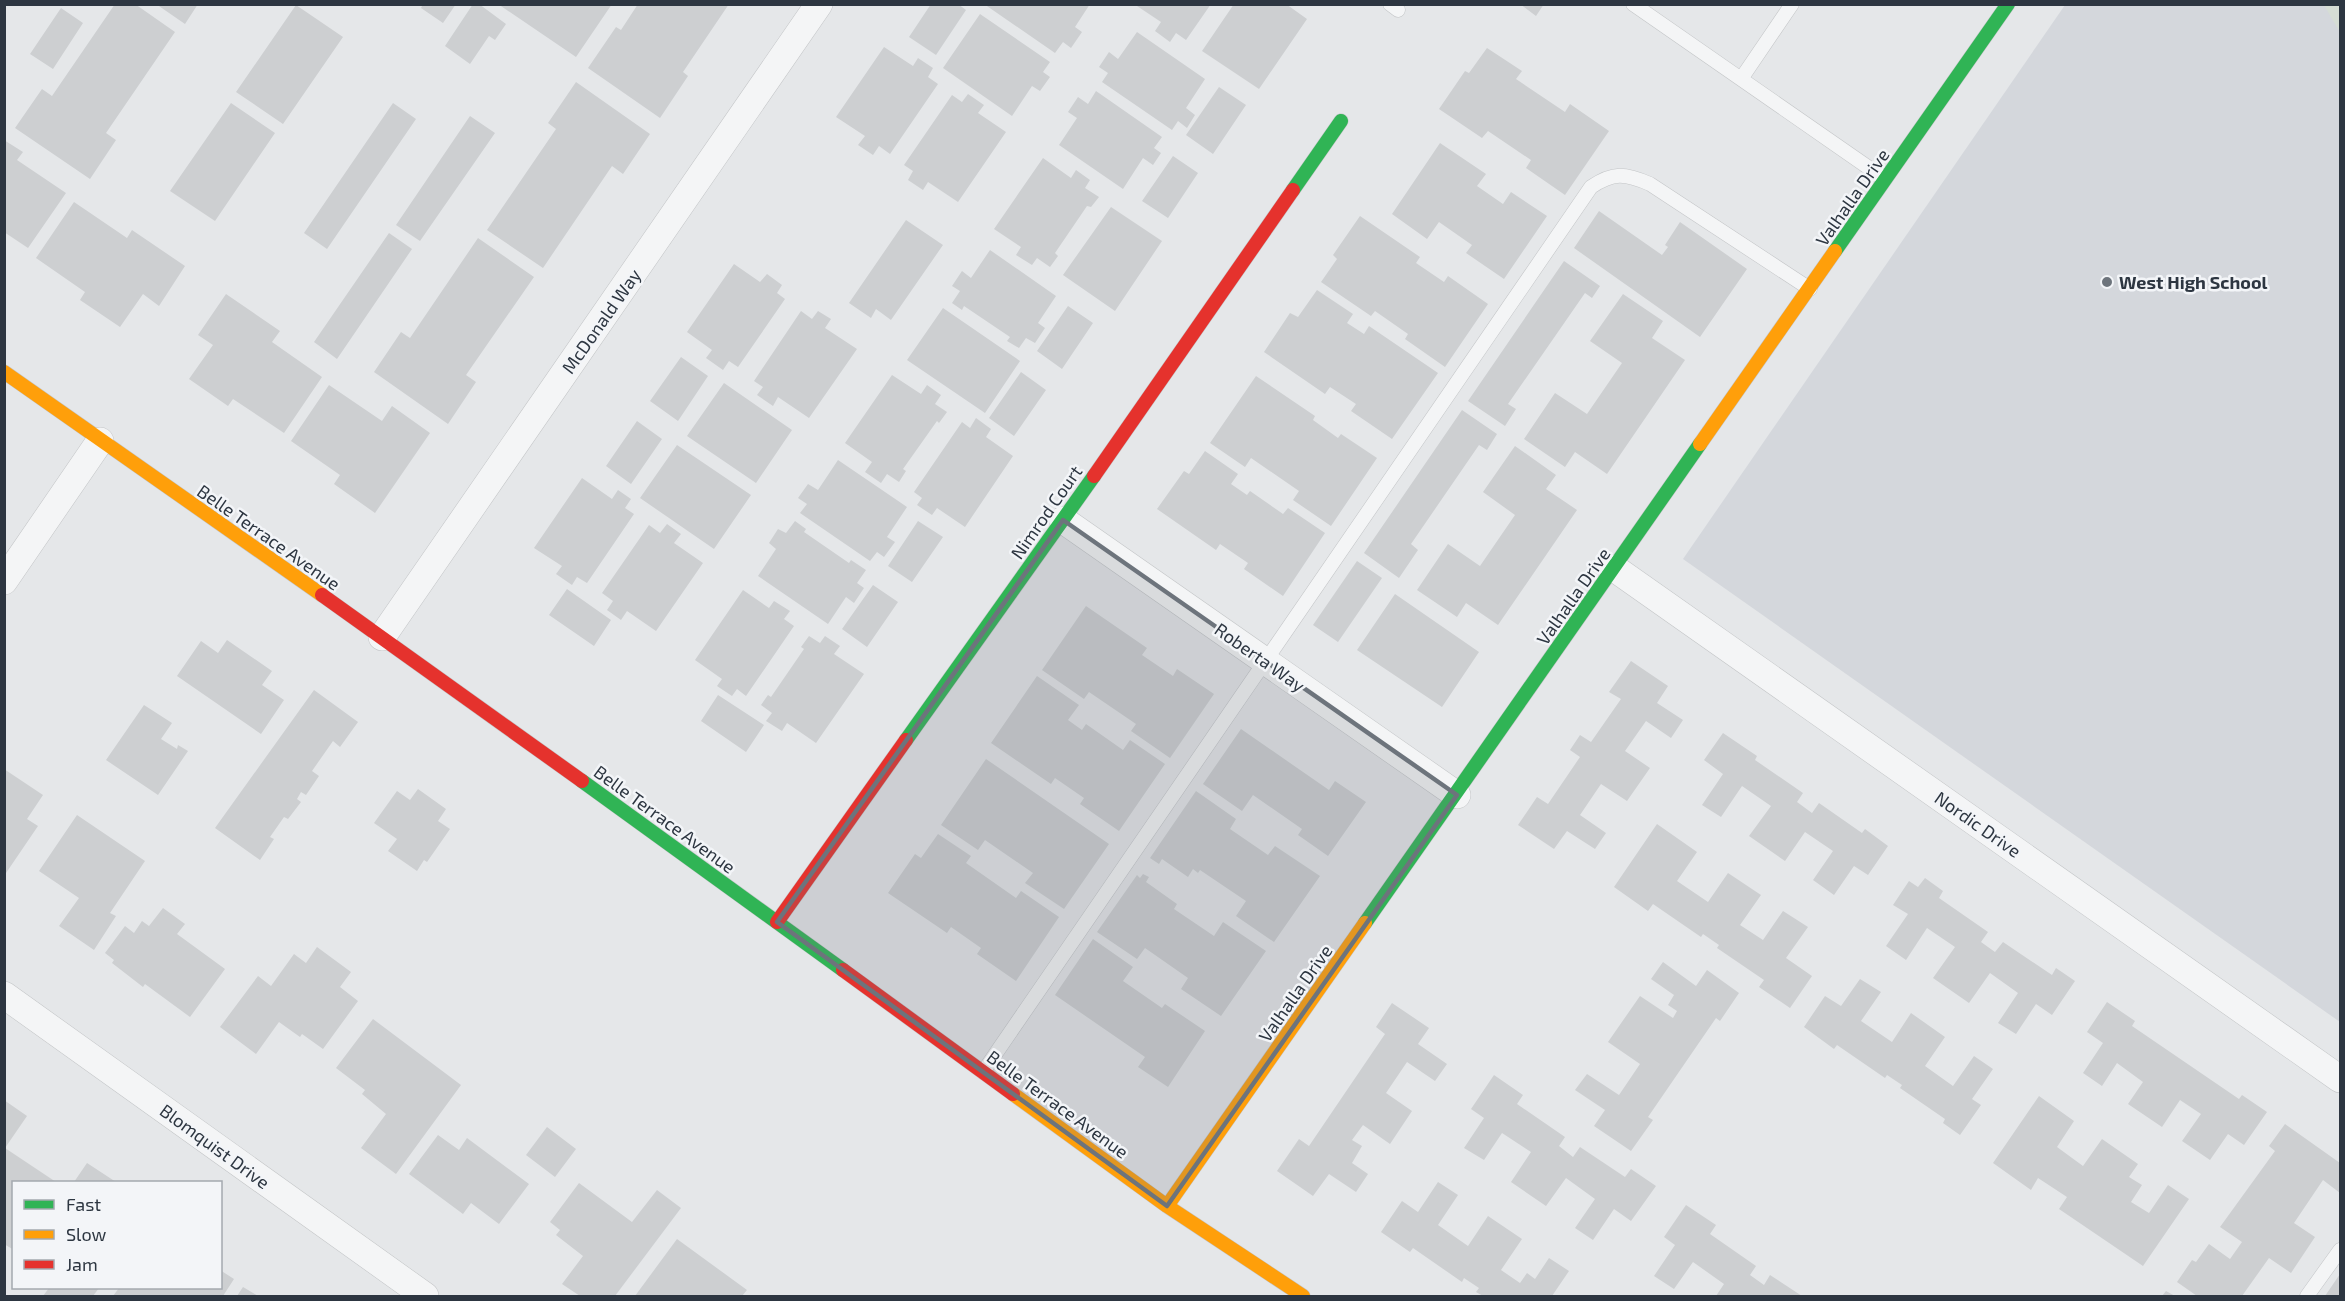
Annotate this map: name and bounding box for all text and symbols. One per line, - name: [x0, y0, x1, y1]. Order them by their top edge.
- street label: Valhalla Drive: [1810, 144, 1894, 250]
- street label: McDonald Way: [557, 264, 646, 378]
- place label: West High School: [2119, 271, 2268, 293]
- marker: West High School: [2100, 275, 2114, 289]
- street label: Nimrod Court: [1006, 461, 1086, 563]
- street label: Belle Terrace Avenue: [193, 479, 345, 595]
- street label: Valhalla Drive: [1531, 543, 1615, 649]
- street label: Roberta Way: [1211, 618, 1310, 696]
- street label: Belle Terrace Avenue: [590, 760, 740, 878]
- street label: Nordic Drive: [1931, 786, 2025, 862]
- street label: Valhalla Drive: [1253, 940, 1337, 1046]
- street label: Belle Terrace Avenue: [983, 1045, 1133, 1163]
- street label: Blomquist Drive: [156, 1099, 274, 1193]
- legend: [12, 1181, 222, 1289]
- text: Fast: [66, 1193, 101, 1215]
- text: Slow: [66, 1223, 107, 1245]
- text: Jam: [66, 1253, 98, 1275]

